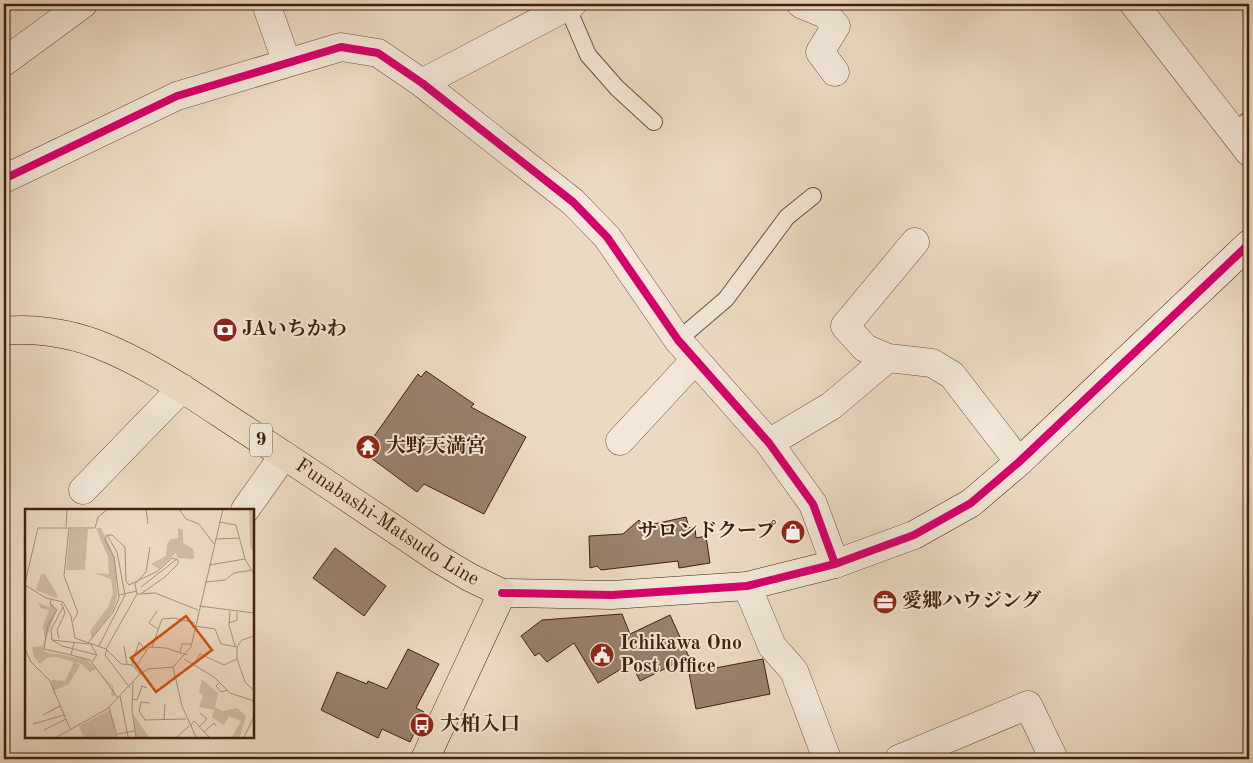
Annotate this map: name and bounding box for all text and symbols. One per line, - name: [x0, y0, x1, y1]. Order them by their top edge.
- bank icon: JAいちかわ: [212, 317, 238, 343]
- place label: JAいちかわ: [242, 318, 347, 340]
- road number: 9: [250, 424, 272, 456]
- temple icon: 大野天満宮: [355, 434, 381, 460]
- place label: 大野天満宮: [386, 435, 486, 457]
- street label: Funabashi-Matsudo Line: [292, 456, 482, 590]
- inset map: [25, 509, 254, 738]
- shop icon: サロンドクープ: [780, 519, 806, 545]
- place label: サロンドクープ: [637, 520, 776, 542]
- office icon: 愛郷ハウジング: [872, 589, 898, 615]
- place label: 愛郷ハウジング: [902, 589, 1041, 612]
- place label: Ichikawa Ono Post Office: [620, 634, 742, 677]
- public building icon: Ichikawa Ono Post Office: [589, 642, 615, 668]
- bus stop icon: 大柏入口: [409, 712, 435, 738]
- place label: 大柏入口: [440, 713, 520, 735]

